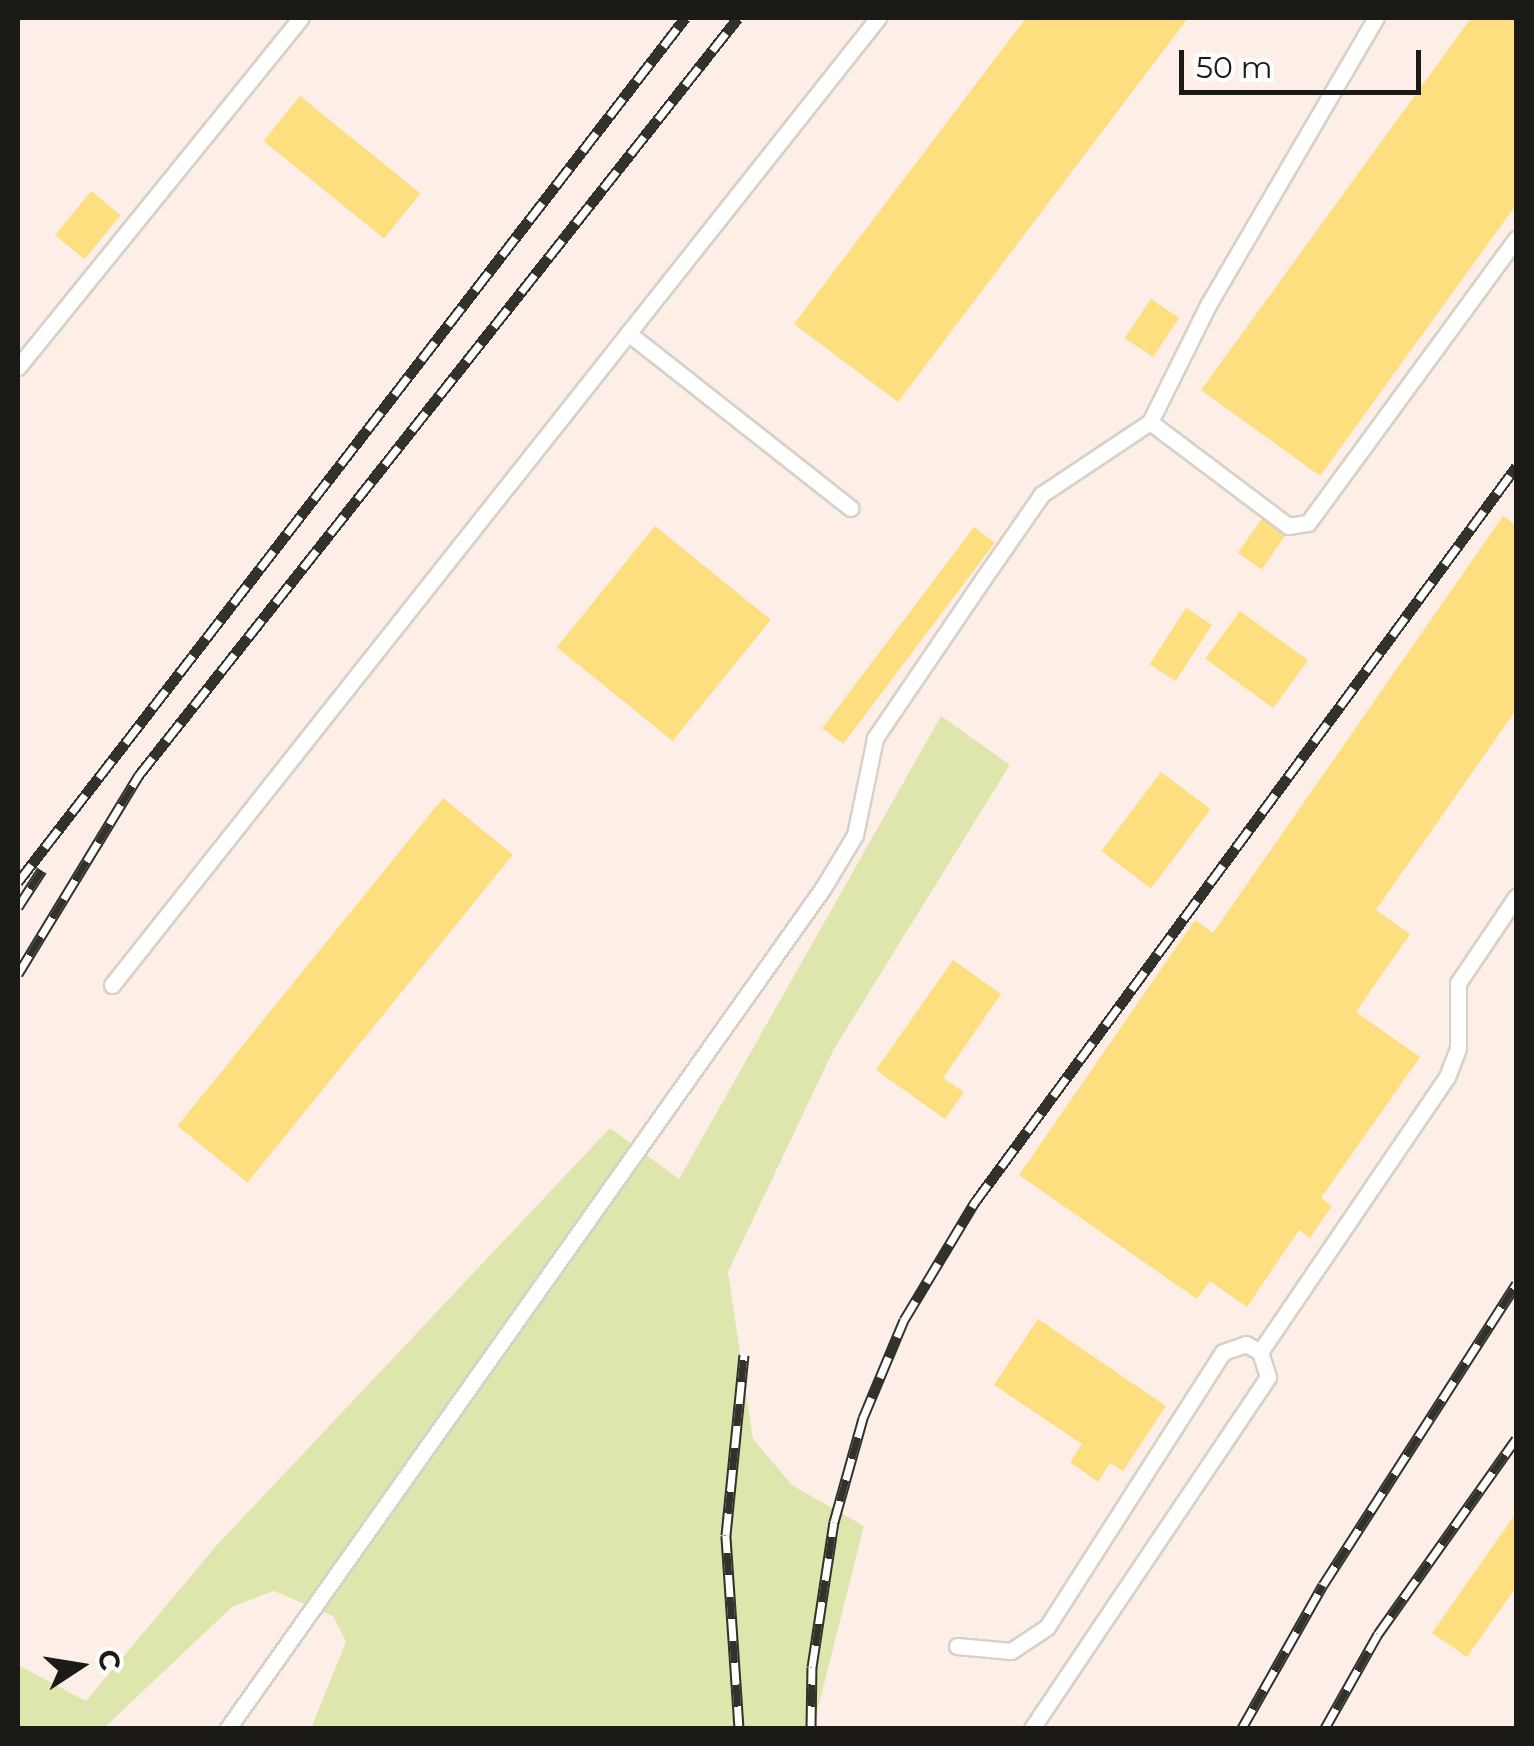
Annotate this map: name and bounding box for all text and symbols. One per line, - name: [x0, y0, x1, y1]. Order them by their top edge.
- scale bar: [1184, 30, 1426, 92]
- text: 50 m: [1196, 49, 1273, 86]
- north arrow: [30, 1616, 130, 1716]
- text: С: [91, 1646, 128, 1673]

